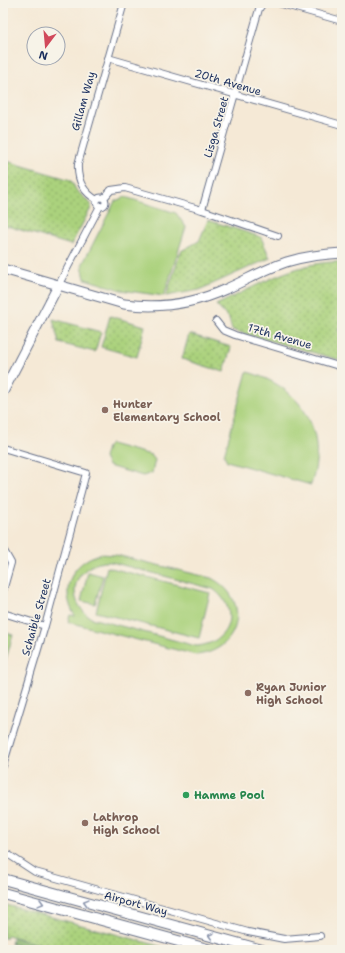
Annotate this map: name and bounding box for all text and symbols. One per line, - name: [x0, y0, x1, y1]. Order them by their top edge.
- north arrow: [26, 26, 66, 66]
- text: N: [37, 47, 50, 64]
- street label: 20th Avenue: [193, 66, 263, 99]
- street label: Gillam Way: [68, 70, 99, 133]
- street label: Lisga Street: [201, 94, 232, 160]
- street label: 17th Avenue: [246, 320, 313, 353]
- place label: Hunter Elementary School: [113, 397, 221, 425]
- marker: Hunter Elementary School: [100, 405, 110, 415]
- street label: Schaible Street: [18, 577, 55, 658]
- place label: Ryan Junior High School: [256, 680, 327, 708]
- marker: Ryan Junior High School: [243, 688, 253, 698]
- place label: Hamme Pool: [194, 788, 265, 803]
- marker: Hamme Pool: [181, 790, 191, 800]
- place label: Lathrop High School: [93, 810, 160, 838]
- marker: Lathrop High School: [80, 818, 90, 828]
- street label: Airport Way: [102, 888, 169, 919]
- one-way arrow: [37, 898, 44, 907]
- one-way arrow: [83, 898, 90, 907]
- one-way arrow: [208, 932, 215, 941]

